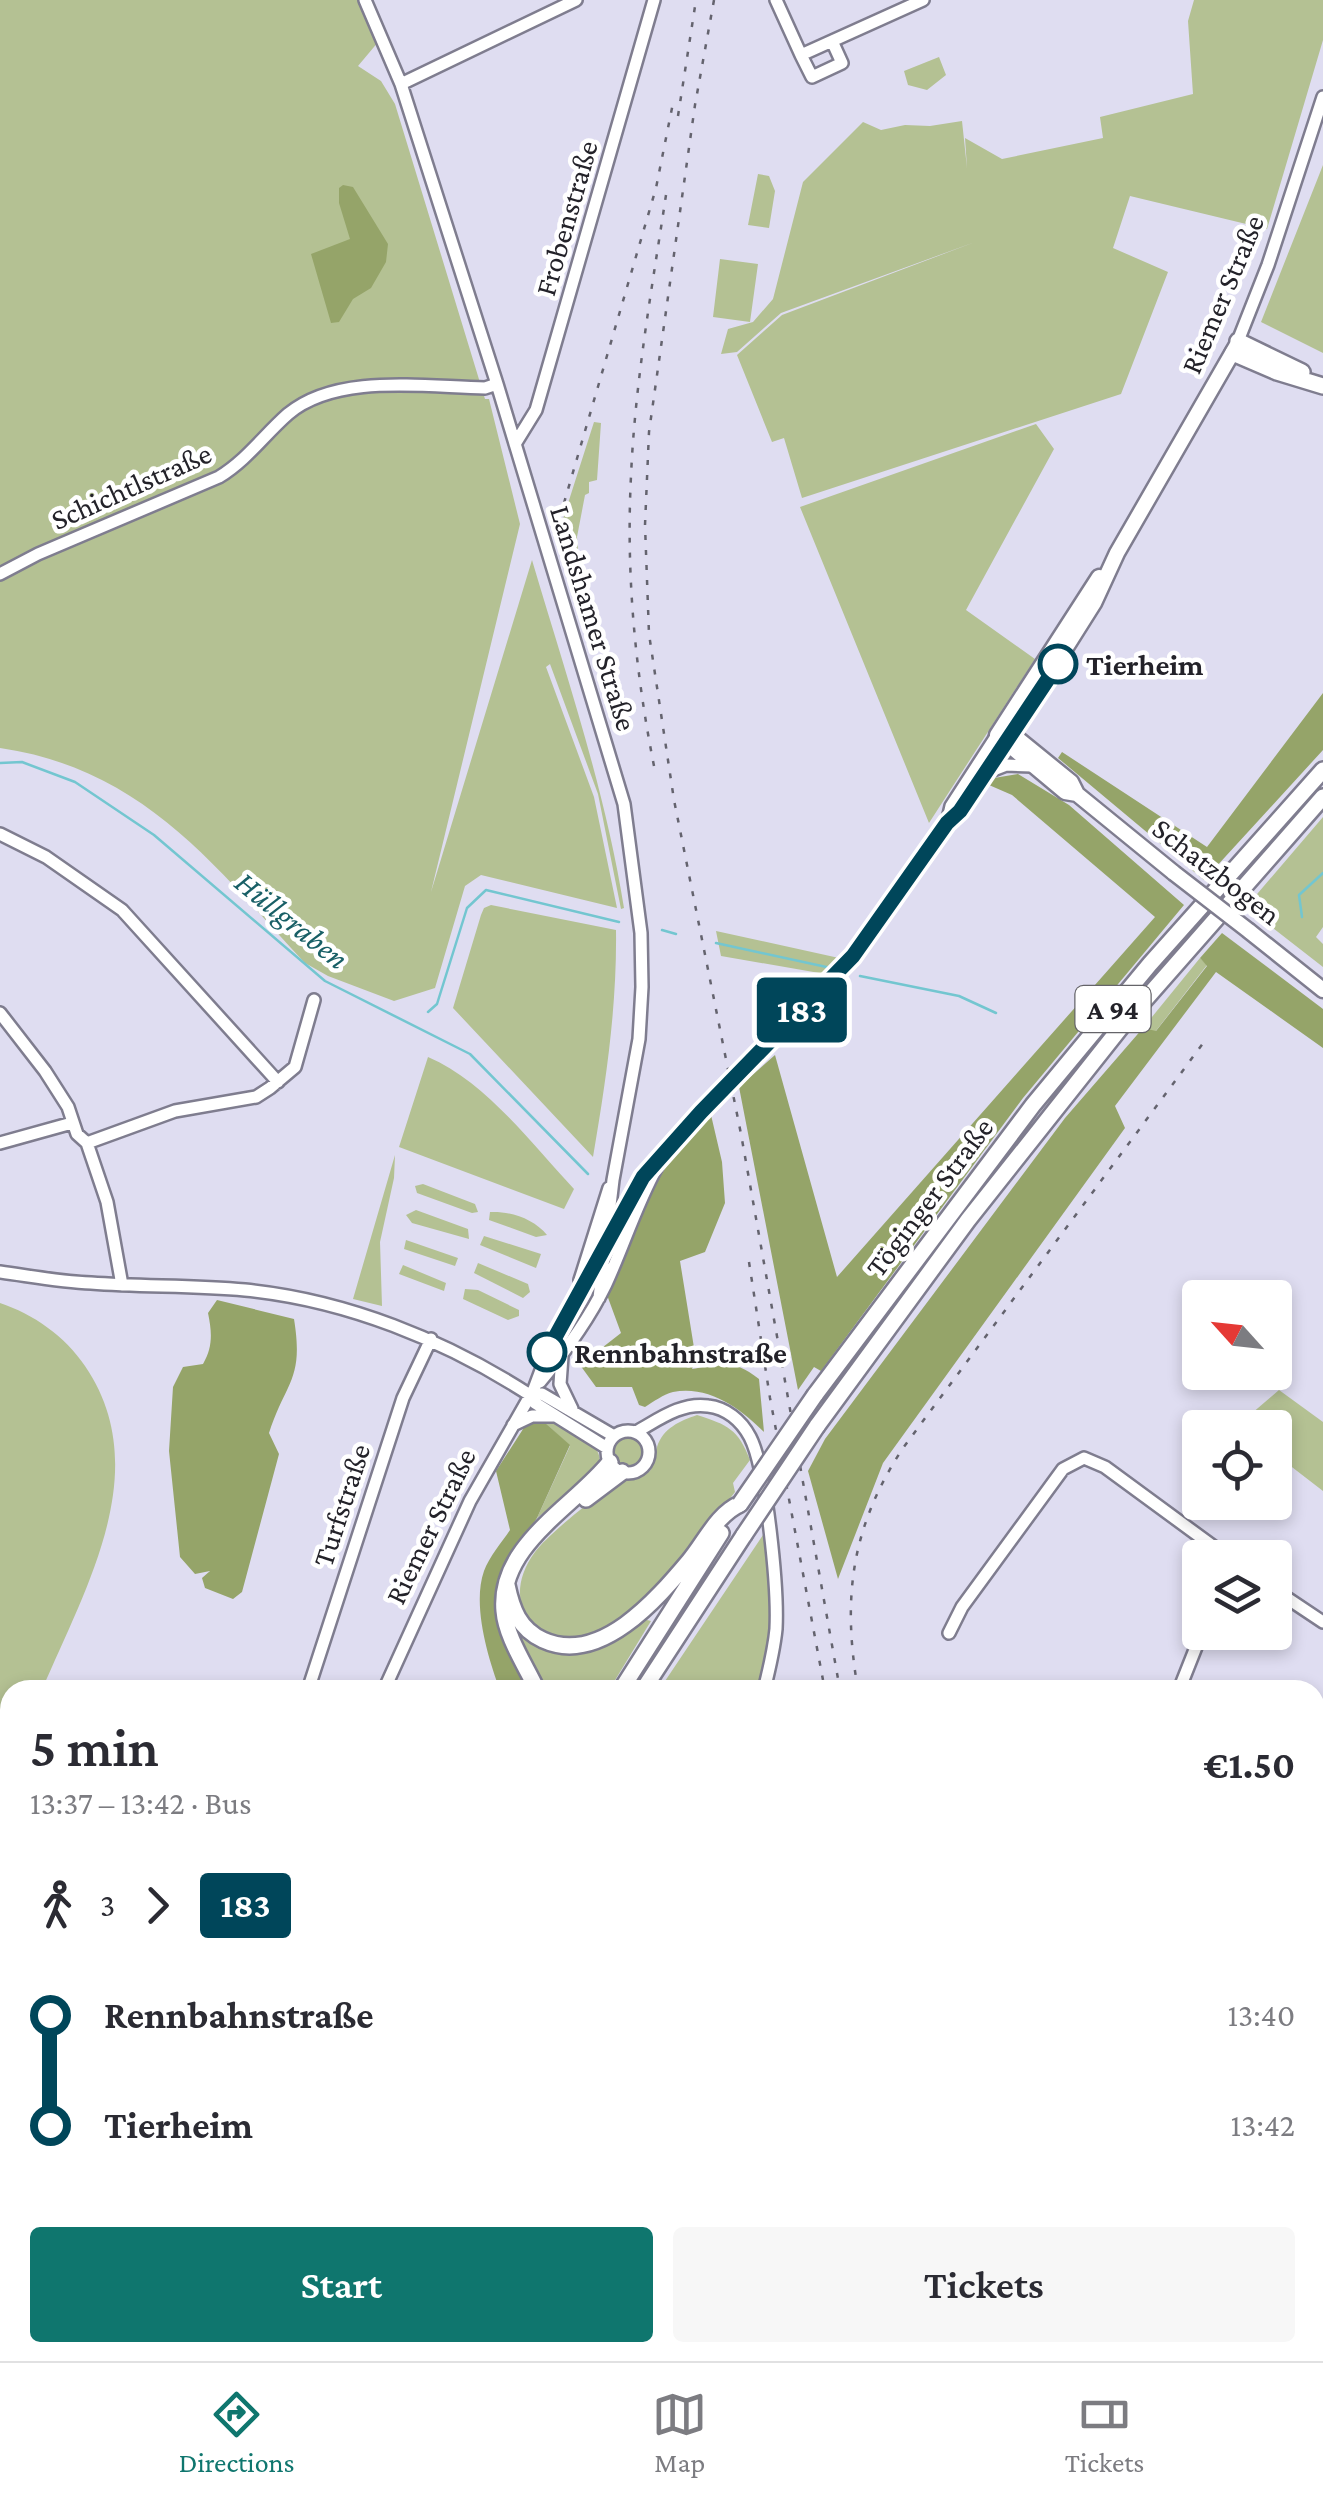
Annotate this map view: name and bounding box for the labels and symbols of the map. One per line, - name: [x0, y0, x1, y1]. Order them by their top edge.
- street label: Frobenstraße: [528, 137, 604, 299]
- street label: Riemer Straße: [1174, 210, 1270, 378]
- street label: Schichtlstraße: [46, 436, 216, 536]
- street label: Landshamer Straße: [544, 501, 644, 735]
- marker: Tierheim: [1039, 645, 1077, 683]
- place label: Tierheim: [1086, 648, 1204, 681]
- street label: Schatzbogen: [1146, 811, 1287, 932]
- water label: Hüllgraben: [228, 864, 356, 976]
- line badge: 183: [744, 978, 860, 1042]
- road number: A 94: [1076, 986, 1150, 1032]
- street label: Töginger Straße: [859, 1111, 1000, 1283]
- north arrow: [1182, 1280, 1292, 1390]
- marker: Rennbahnstraße: [528, 1333, 566, 1371]
- place label: Rennbahnstraße: [574, 1336, 787, 1369]
- street label: Turfstraße: [306, 1439, 376, 1571]
- street label: Riemer Straße: [378, 1443, 482, 1609]

